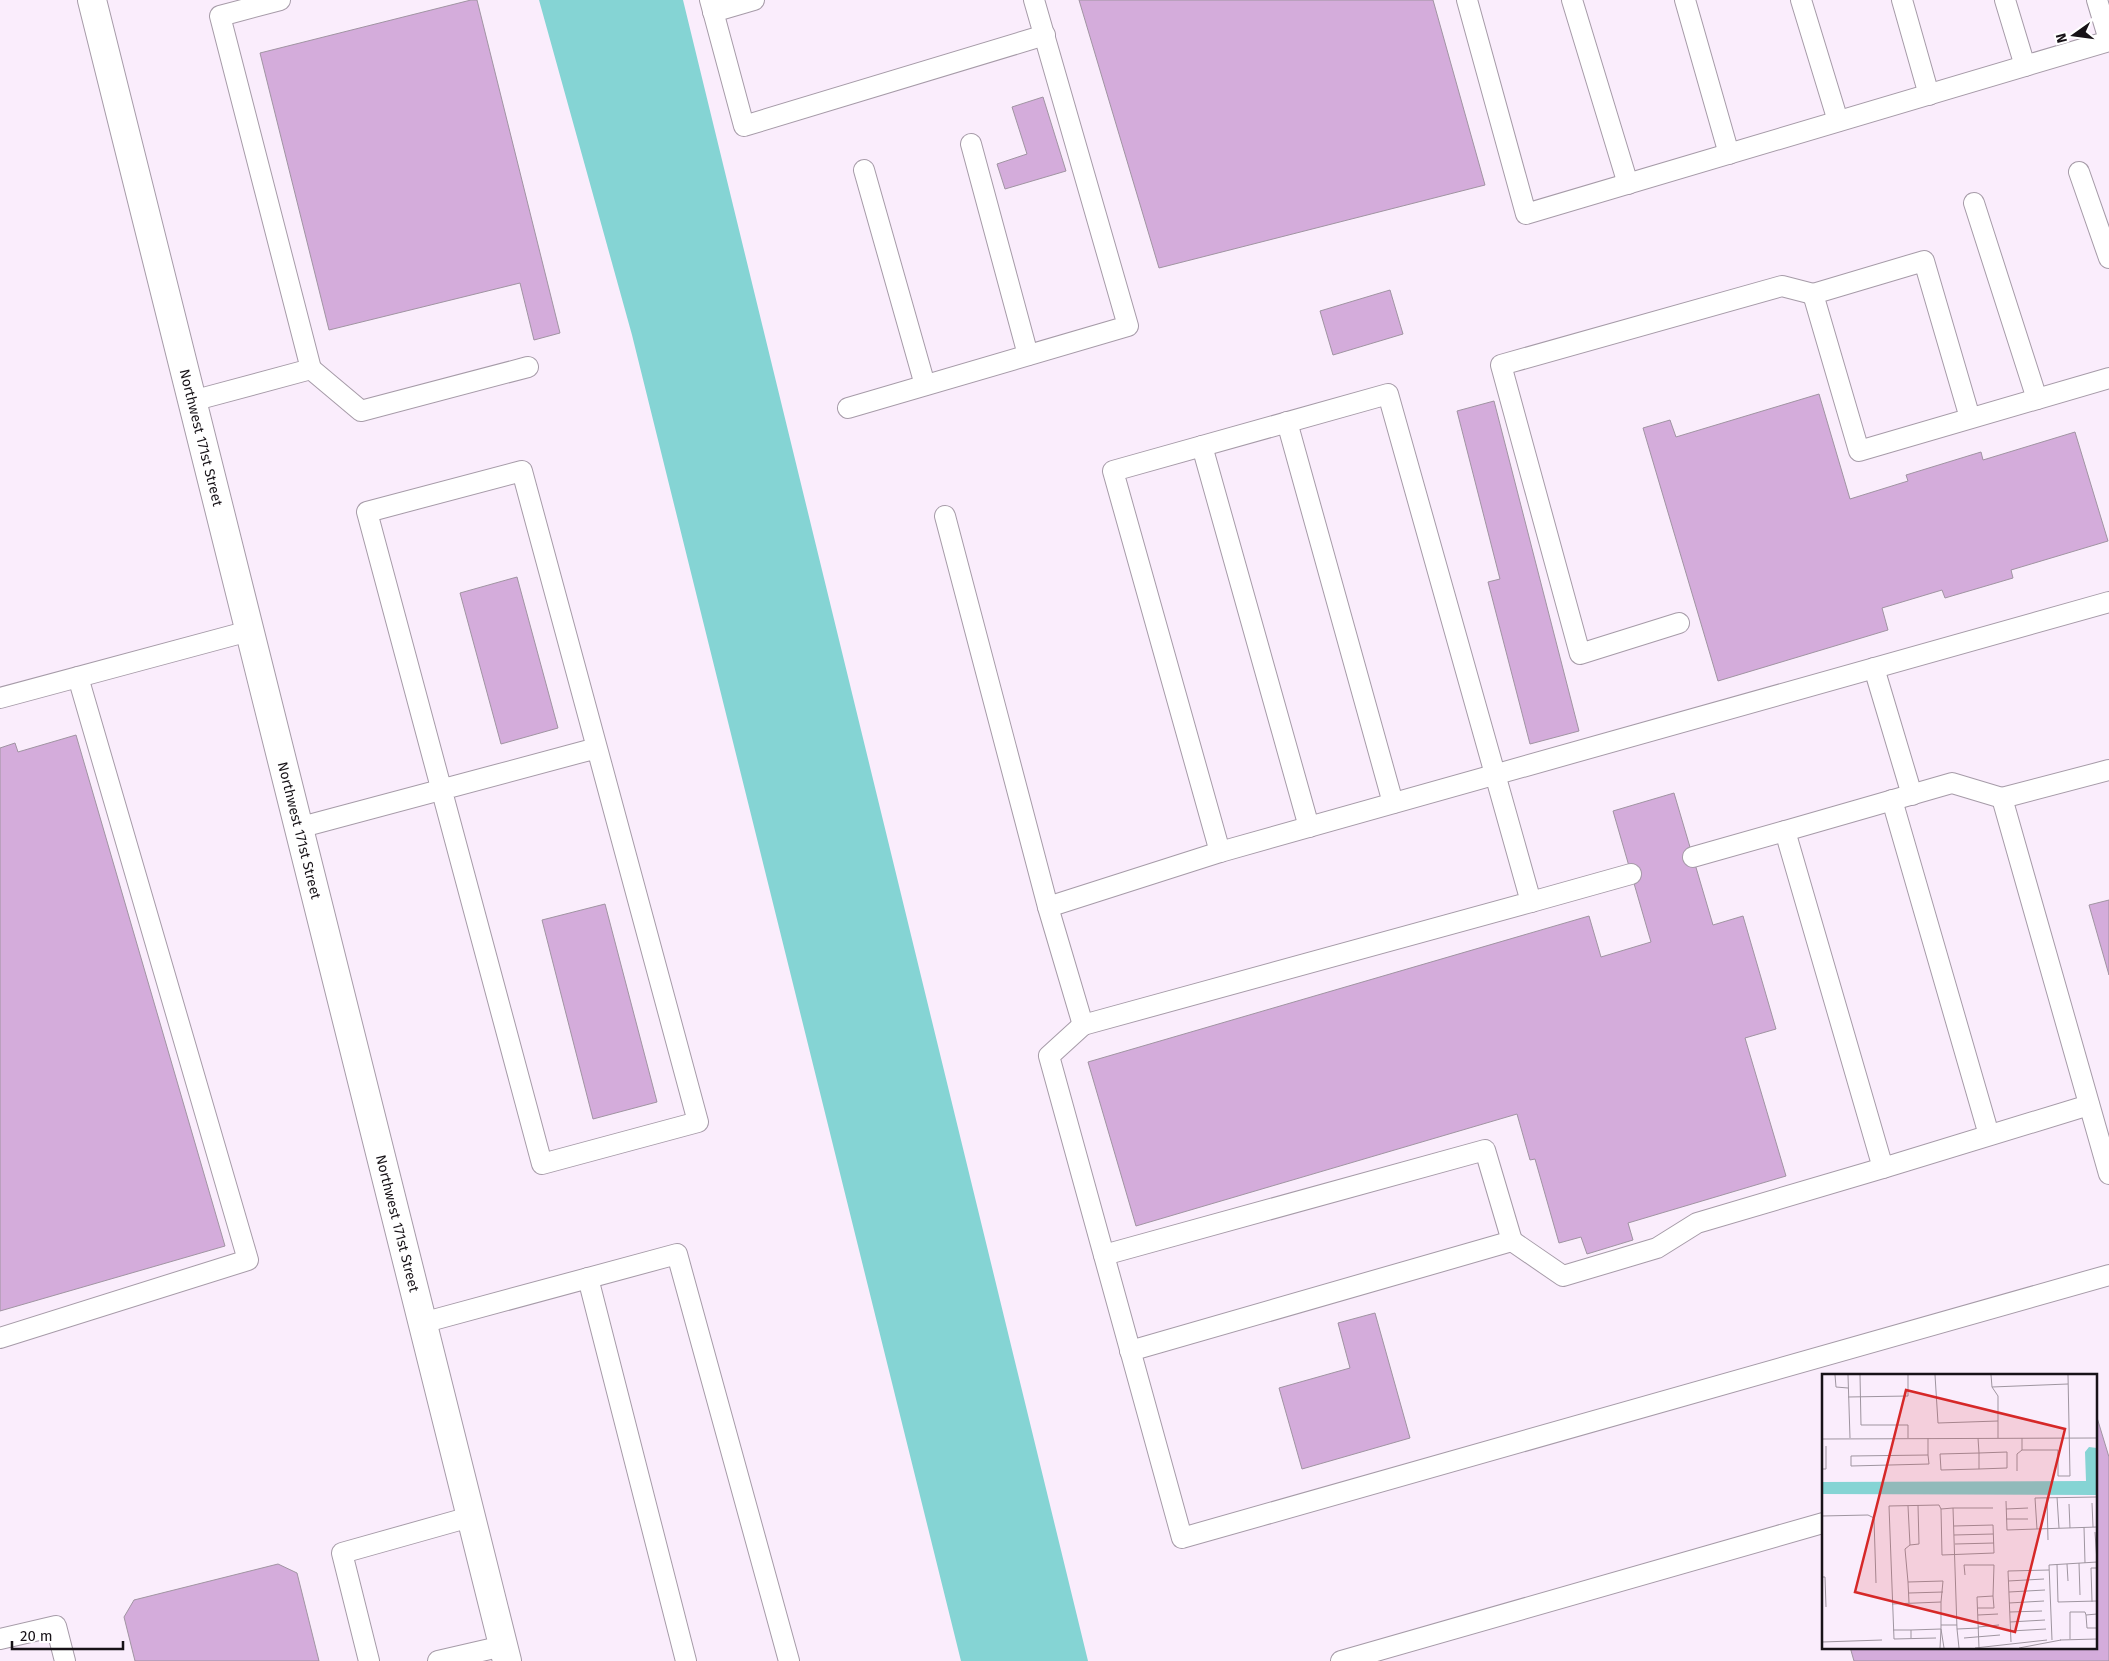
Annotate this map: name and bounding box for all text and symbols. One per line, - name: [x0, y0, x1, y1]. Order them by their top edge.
- north arrow: [2049, 10, 2099, 60]
- text: N: [2052, 31, 2071, 45]
- street label: Northwest 171st Street: [176, 367, 226, 509]
- street label: Northwest 171st Street: [274, 760, 325, 902]
- street label: Northwest 171st Street: [372, 1153, 423, 1295]
- inset map: [1822, 1374, 2096, 1648]
- scale bar: [12, 1618, 124, 1650]
- text: 20 m: [20, 1627, 53, 1645]

